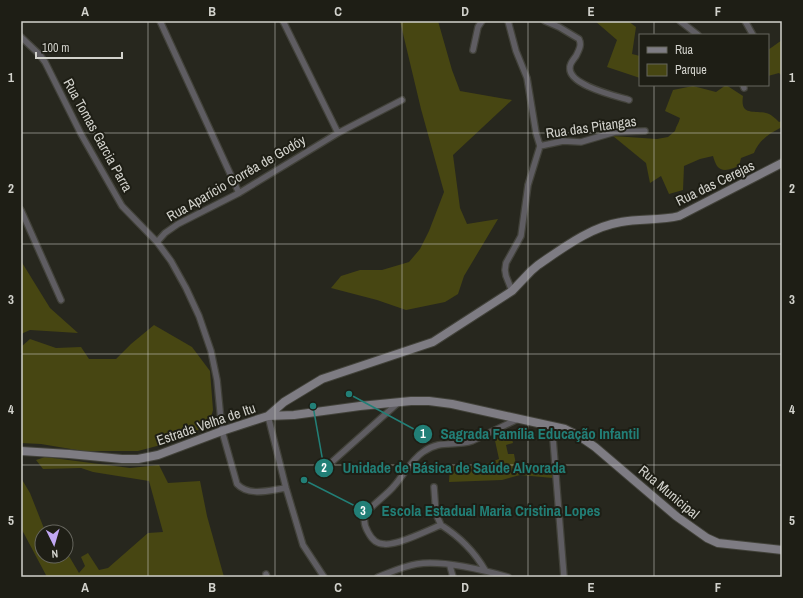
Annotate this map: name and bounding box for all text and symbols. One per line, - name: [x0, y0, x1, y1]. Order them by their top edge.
- text: A: [81, 3, 89, 20]
- text: B: [208, 3, 216, 20]
- text: C: [334, 3, 342, 20]
- text: D: [461, 3, 469, 20]
- text: E: [587, 3, 595, 20]
- text: F: [715, 3, 722, 20]
- scale bar: [36, 34, 122, 60]
- legend: [639, 34, 769, 86]
- text: 100 m: [42, 40, 69, 56]
- text: Rua: [675, 42, 694, 58]
- text: Parque: [675, 62, 707, 78]
- text: 1: [8, 69, 14, 86]
- text: 1: [789, 69, 795, 86]
- street label: Rua Tomas Garcia Parra: [59, 75, 137, 195]
- street label: Rua das Pitangas: [545, 112, 638, 142]
- street label: Rua Aparício Corrêa de Godóy: [163, 131, 309, 225]
- street label: Rua das Cerejas: [673, 156, 758, 210]
- text: 2: [8, 180, 14, 197]
- text: 2: [789, 180, 795, 197]
- text: 3: [8, 291, 14, 308]
- text: 3: [789, 291, 795, 308]
- street label: Estrada Velha de Itu: [154, 399, 258, 449]
- text: 4: [8, 401, 14, 418]
- text: 4: [789, 401, 795, 418]
- callout: Sagrada Família Educação Infantil: [413, 420, 648, 447]
- text: Sagrada Família Educação Infantil: [440, 423, 640, 444]
- text: 1: [420, 426, 426, 442]
- callout: Unidade de Básica de Saúde Alvorada: [314, 454, 574, 481]
- text: Unidade de Básica de Saúde Alvorada: [342, 457, 566, 478]
- text: 2: [321, 460, 327, 476]
- street label: Rua Municipal: [635, 461, 703, 523]
- callout: Escola Estadual Maria Cristina Lopes: [353, 497, 608, 524]
- text: Escola Estadual Maria Cristina Lopes: [382, 500, 601, 521]
- text: 3: [360, 503, 366, 519]
- text: 5: [8, 512, 14, 529]
- text: 5: [789, 512, 795, 529]
- north arrow: [34, 524, 74, 564]
- text: N: [51, 547, 59, 561]
- text: A: [81, 579, 89, 596]
- text: B: [208, 579, 216, 596]
- text: C: [334, 579, 342, 596]
- text: D: [461, 579, 469, 596]
- text: E: [587, 579, 595, 596]
- text: F: [715, 579, 722, 596]

